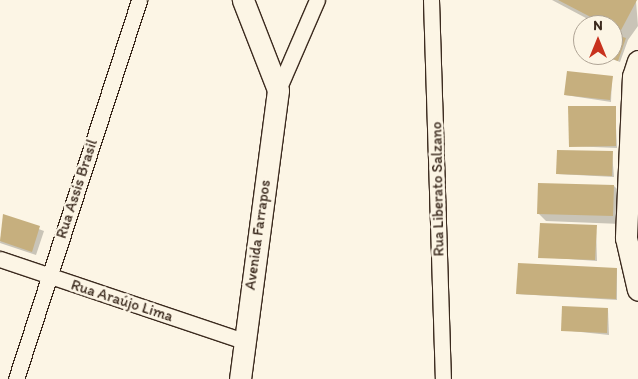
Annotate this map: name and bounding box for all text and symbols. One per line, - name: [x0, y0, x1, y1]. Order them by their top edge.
- north arrow: [573, 15, 623, 65]
- text: N: [593, 17, 603, 34]
- street label: Rua Liberato Salzano: [428, 121, 448, 257]
- street label: Rua Assis Brasil: [52, 137, 102, 241]
- street label: Avenida Farrapos: [241, 179, 275, 291]
- street label: Rua Araújo Lima: [69, 276, 175, 326]

